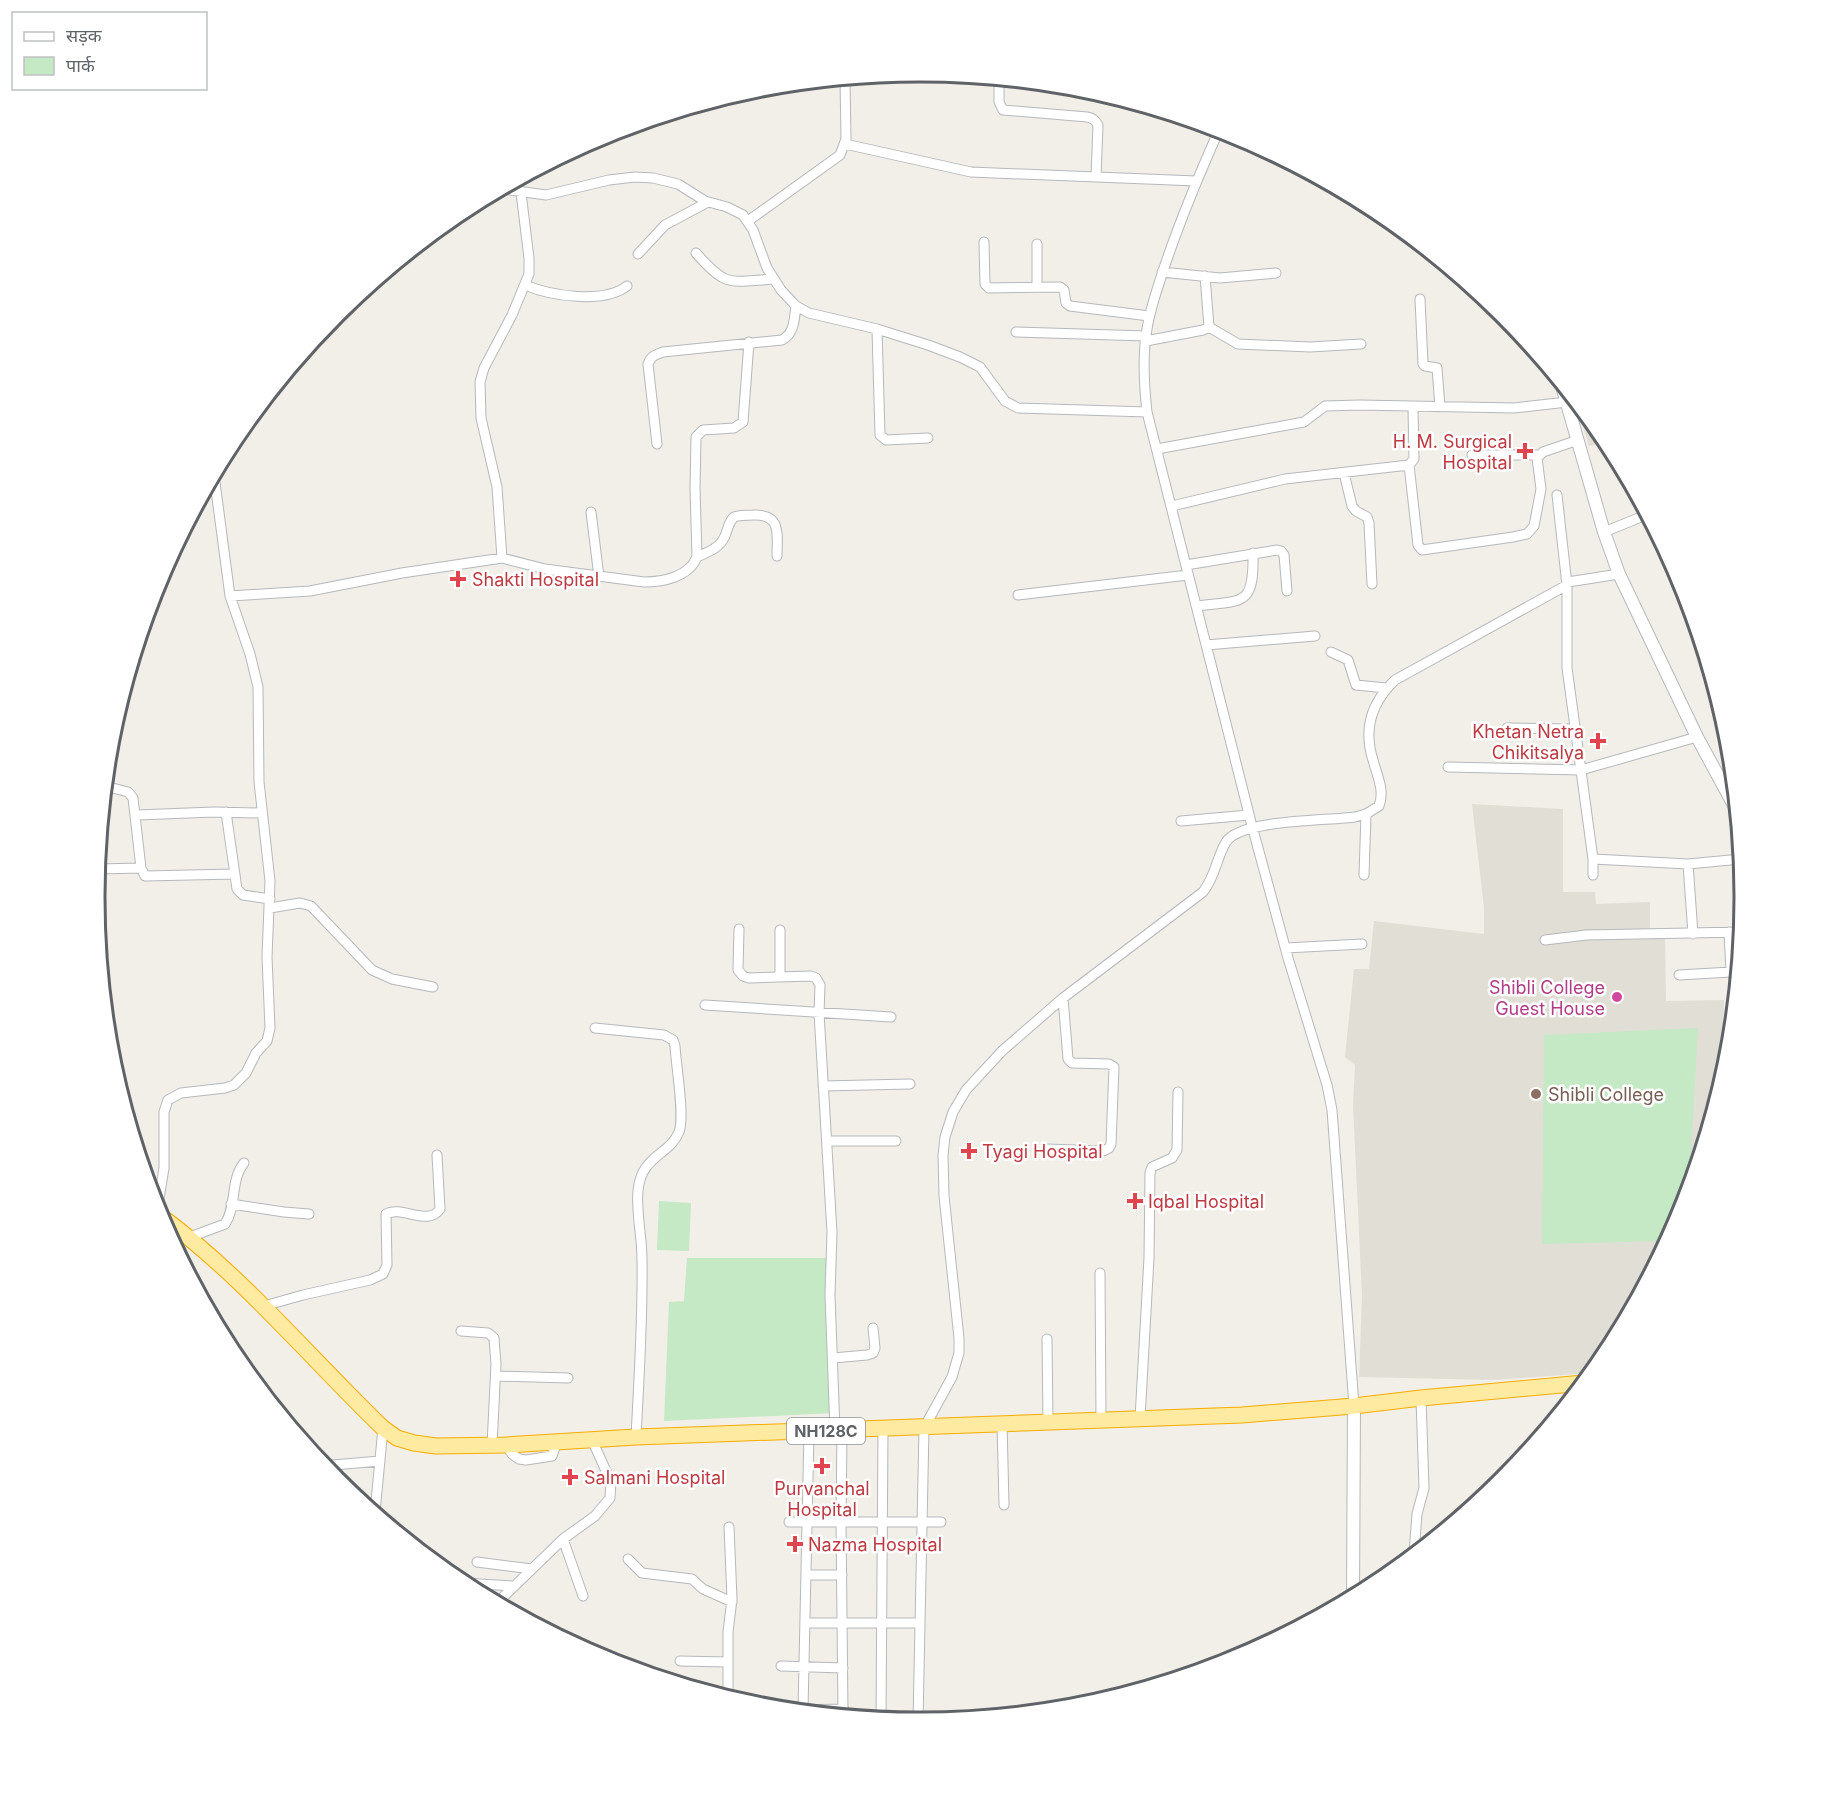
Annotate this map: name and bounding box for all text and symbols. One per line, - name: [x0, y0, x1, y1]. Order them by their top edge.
- legend: [12, 12, 207, 90]
- text: सड़क: [66, 25, 103, 46]
- text: पार्क: [66, 55, 96, 76]
- place label: H. M. Surgical Hospital: [1393, 431, 1512, 473]
- marker: H. M. Surgical Hospital: [1516, 442, 1534, 460]
- place label: Shakti Hospital: [472, 569, 599, 590]
- marker: Shakti Hospital: [449, 570, 467, 588]
- place label: Khetan Netra Chikitsalya: [1472, 721, 1584, 763]
- marker: Khetan Netra Chikitsalya: [1589, 732, 1607, 750]
- place label: Shibli College Guest House: [1489, 977, 1605, 1019]
- marker: Shibli College Guest House: [1610, 990, 1624, 1004]
- place label: Shibli College: [1548, 1084, 1664, 1105]
- marker: Shibli College: [1529, 1087, 1543, 1101]
- place label: Tyagi Hospital: [982, 1141, 1103, 1162]
- marker: Tyagi Hospital: [960, 1142, 978, 1160]
- place label: Iqbal Hospital: [1148, 1191, 1264, 1212]
- marker: Iqbal Hospital: [1126, 1192, 1144, 1210]
- road number: NH128C: [787, 1418, 865, 1444]
- marker: Purvanchal Hospital: [813, 1457, 831, 1475]
- place label: Salmani Hospital: [584, 1467, 725, 1488]
- marker: Salmani Hospital: [561, 1468, 579, 1486]
- place label: Purvanchal Hospital: [774, 1478, 870, 1520]
- place label: Nazma Hospital: [808, 1534, 942, 1555]
- marker: Nazma Hospital: [786, 1535, 804, 1553]

